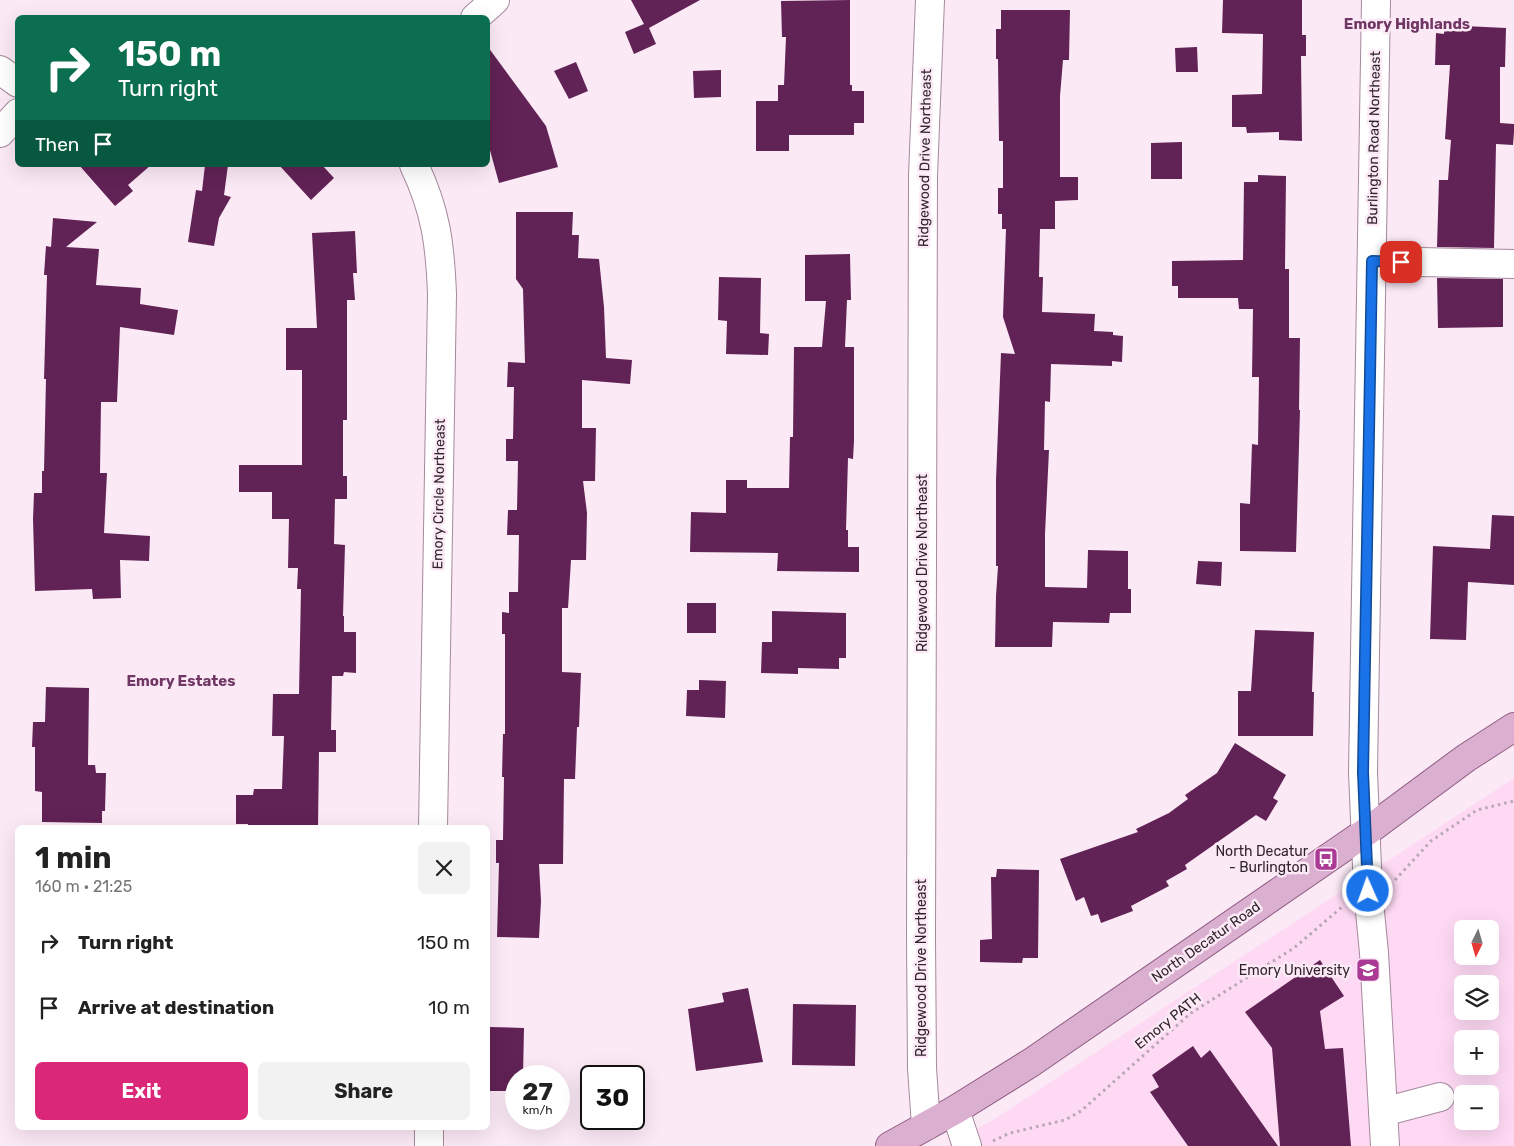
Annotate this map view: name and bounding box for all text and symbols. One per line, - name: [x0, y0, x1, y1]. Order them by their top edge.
- district label: Emory Highlands: [1344, 15, 1470, 33]
- text: 150 m: [118, 33, 221, 75]
- icon: right: [35, 35, 100, 100]
- street label: Burlington Road Northeast: [1364, 50, 1384, 225]
- street label: Ridgewood Drive Northeast: [915, 68, 935, 247]
- text: Turn right: [118, 75, 218, 102]
- icon: arrive: [89, 130, 117, 158]
- text: Then: [35, 133, 79, 156]
- pin: [1380, 241, 1422, 283]
- icon: arrive: [1387, 248, 1415, 276]
- street label: Emory Circle Northeast: [429, 418, 449, 569]
- street label: Ridgewood Drive Northeast: [914, 473, 931, 652]
- district label: Emory Estates: [127, 672, 235, 690]
- text: 1 min: [35, 840, 112, 876]
- button: close: [418, 842, 470, 894]
- place label: North Decatur - Burlington: [1215, 843, 1309, 876]
- bus stop icon: North Decatur - Burlington: [1313, 846, 1339, 872]
- position arrow: [1341, 864, 1393, 916]
- text: 160 m · 21:25: [35, 877, 132, 896]
- street label: Ridgewood Drive Northeast: [913, 878, 930, 1057]
- street label: North Decatur Road: [1148, 898, 1264, 986]
- north arrow: [1454, 920, 1499, 965]
- map controls: [1454, 920, 1499, 1130]
- icon: right: [35, 929, 63, 957]
- text: Turn right: [78, 931, 173, 954]
- text: 150 m: [417, 931, 470, 954]
- school or university icon: Emory University: [1355, 957, 1381, 983]
- place label: Emory University: [1239, 962, 1350, 979]
- button: layers: [1454, 975, 1499, 1020]
- street label: Emory PATH: [1132, 989, 1204, 1053]
- icon: arrive: [35, 994, 63, 1022]
- text: Arrive at destination: [78, 996, 274, 1019]
- text: 10 m: [428, 996, 470, 1019]
- button: +: [1454, 1030, 1499, 1075]
- button: Exit: [35, 1062, 248, 1120]
- button: Share: [258, 1062, 470, 1120]
- speed limit sign: 30: [580, 1065, 645, 1130]
- text: 27: [522, 1077, 553, 1106]
- button: −: [1454, 1085, 1499, 1130]
- text: km/h: [523, 1103, 552, 1117]

